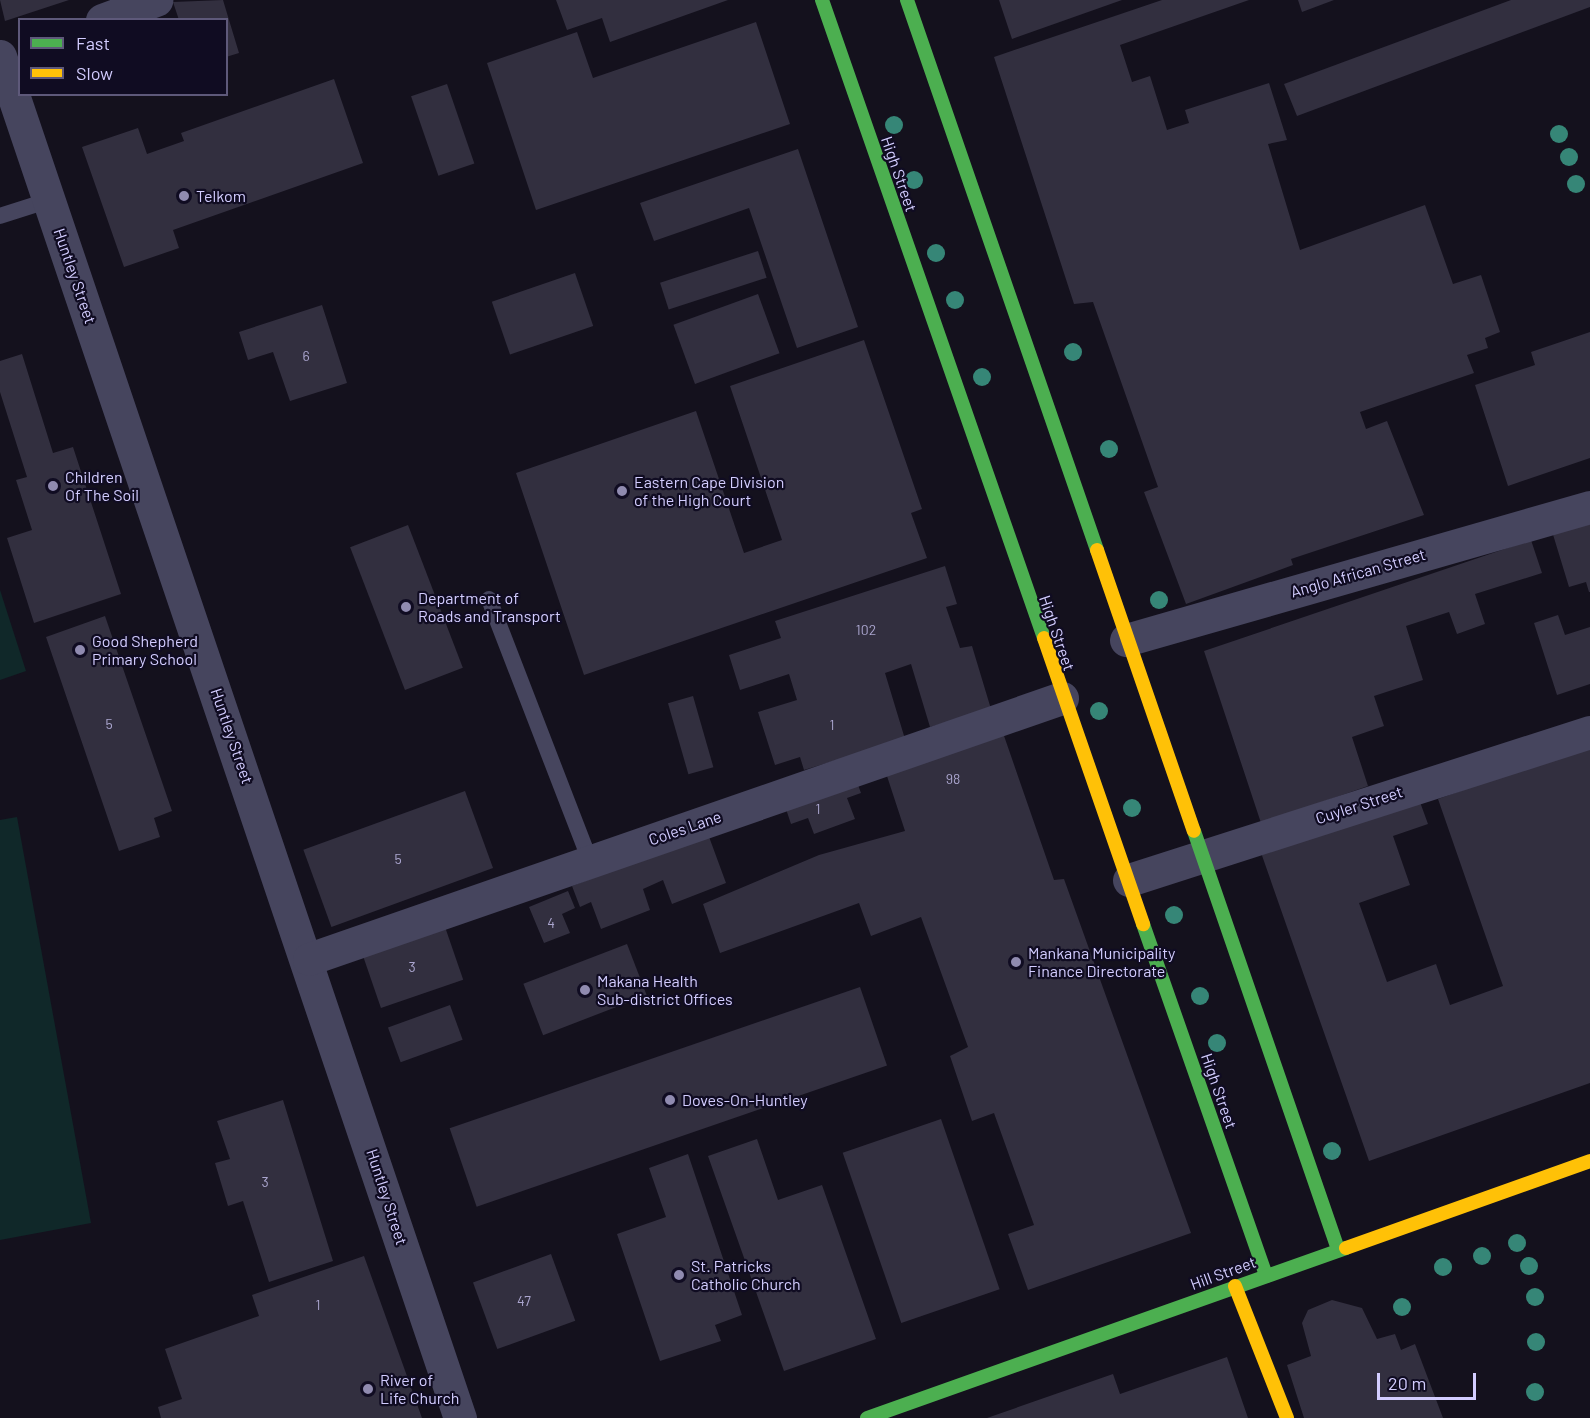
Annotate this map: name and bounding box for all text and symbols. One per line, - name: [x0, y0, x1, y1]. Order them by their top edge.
- legend: [18, 18, 228, 96]
- text: Fast: [76, 32, 110, 54]
- text: Slow: [76, 62, 113, 84]
- street label: High Street: [877, 134, 921, 214]
- place label: Telkom: [196, 186, 246, 206]
- marker: Telkom: [177, 189, 191, 203]
- street label: Huntley Street: [50, 226, 100, 326]
- house number: 6: [302, 348, 310, 364]
- place label: Children Of The Soil: [65, 467, 139, 505]
- place label: Eastern Cape Division of the High Court: [634, 472, 784, 510]
- marker: Children Of The Soil: [46, 479, 60, 493]
- marker: Eastern Cape Division of the High Court: [615, 484, 629, 498]
- street label: Anglo African Street: [1288, 545, 1428, 601]
- place label: Department of Roads and Transport: [418, 588, 561, 626]
- street label: High Street: [1035, 593, 1079, 673]
- marker: Department of Roads and Transport: [399, 600, 413, 614]
- house number: 102: [856, 622, 876, 638]
- place label: Good Shepherd Primary School: [92, 631, 198, 669]
- marker: Good Shepherd Primary School: [73, 643, 87, 657]
- street label: Huntley Street: [207, 686, 257, 786]
- house number: 5: [105, 716, 113, 732]
- house number: 1: [830, 717, 834, 733]
- house number: 98: [946, 771, 960, 787]
- street label: Cuyler Street: [1313, 782, 1405, 828]
- house number: 1: [816, 801, 820, 817]
- street label: Coles Lane: [646, 807, 724, 849]
- house number: 5: [394, 851, 402, 867]
- house number: 4: [547, 915, 555, 931]
- place label: Mankana Municipality Finance Directorate: [1028, 943, 1175, 981]
- marker: Mankana Municipality Finance Directorate: [1009, 955, 1023, 969]
- house number: 3: [408, 959, 416, 975]
- place label: Makana Health Sub-district Offices: [597, 971, 733, 1009]
- marker: Makana Health Sub-district Offices: [578, 983, 592, 997]
- street label: High Street: [1197, 1051, 1241, 1131]
- place label: Doves-On-Huntley: [682, 1090, 808, 1110]
- marker: Doves-On-Huntley: [663, 1093, 677, 1107]
- street label: Huntley Street: [362, 1147, 412, 1247]
- house number: 3: [261, 1174, 269, 1190]
- street label: Hill Street: [1187, 1252, 1259, 1294]
- place label: St. Patricks Catholic Church: [691, 1256, 801, 1294]
- marker: St. Patricks Catholic Church: [672, 1268, 686, 1282]
- house number: 47: [517, 1293, 531, 1309]
- house number: 1: [316, 1297, 320, 1313]
- scale bar: [1380, 1361, 1479, 1399]
- place label: River of Life Church: [380, 1370, 459, 1408]
- text: 20 m: [1388, 1372, 1426, 1394]
- marker: River of Life Church: [361, 1382, 375, 1396]

